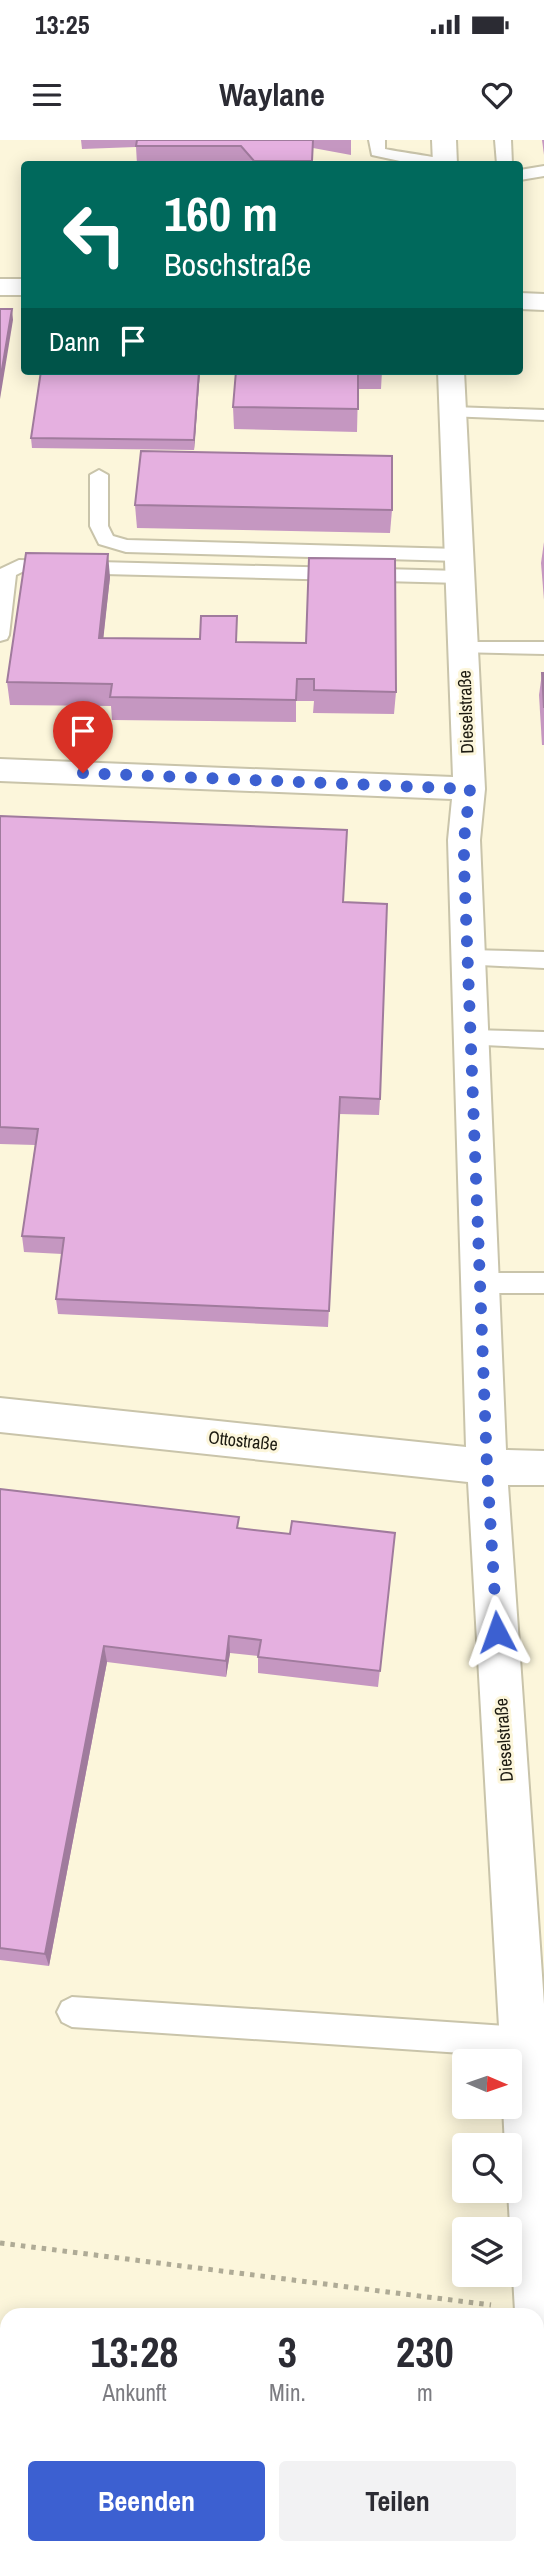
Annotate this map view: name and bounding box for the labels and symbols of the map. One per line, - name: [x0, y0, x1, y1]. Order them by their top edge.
- street label: Dieselstraße: [452, 670, 479, 754]
- pin: [53, 701, 113, 773]
- street label: Ottostraße: [207, 1424, 279, 1457]
- position arrow: [460, 1595, 534, 1669]
- street label: Dieselstraße: [488, 1697, 519, 1783]
- north arrow: [452, 2049, 522, 2119]

